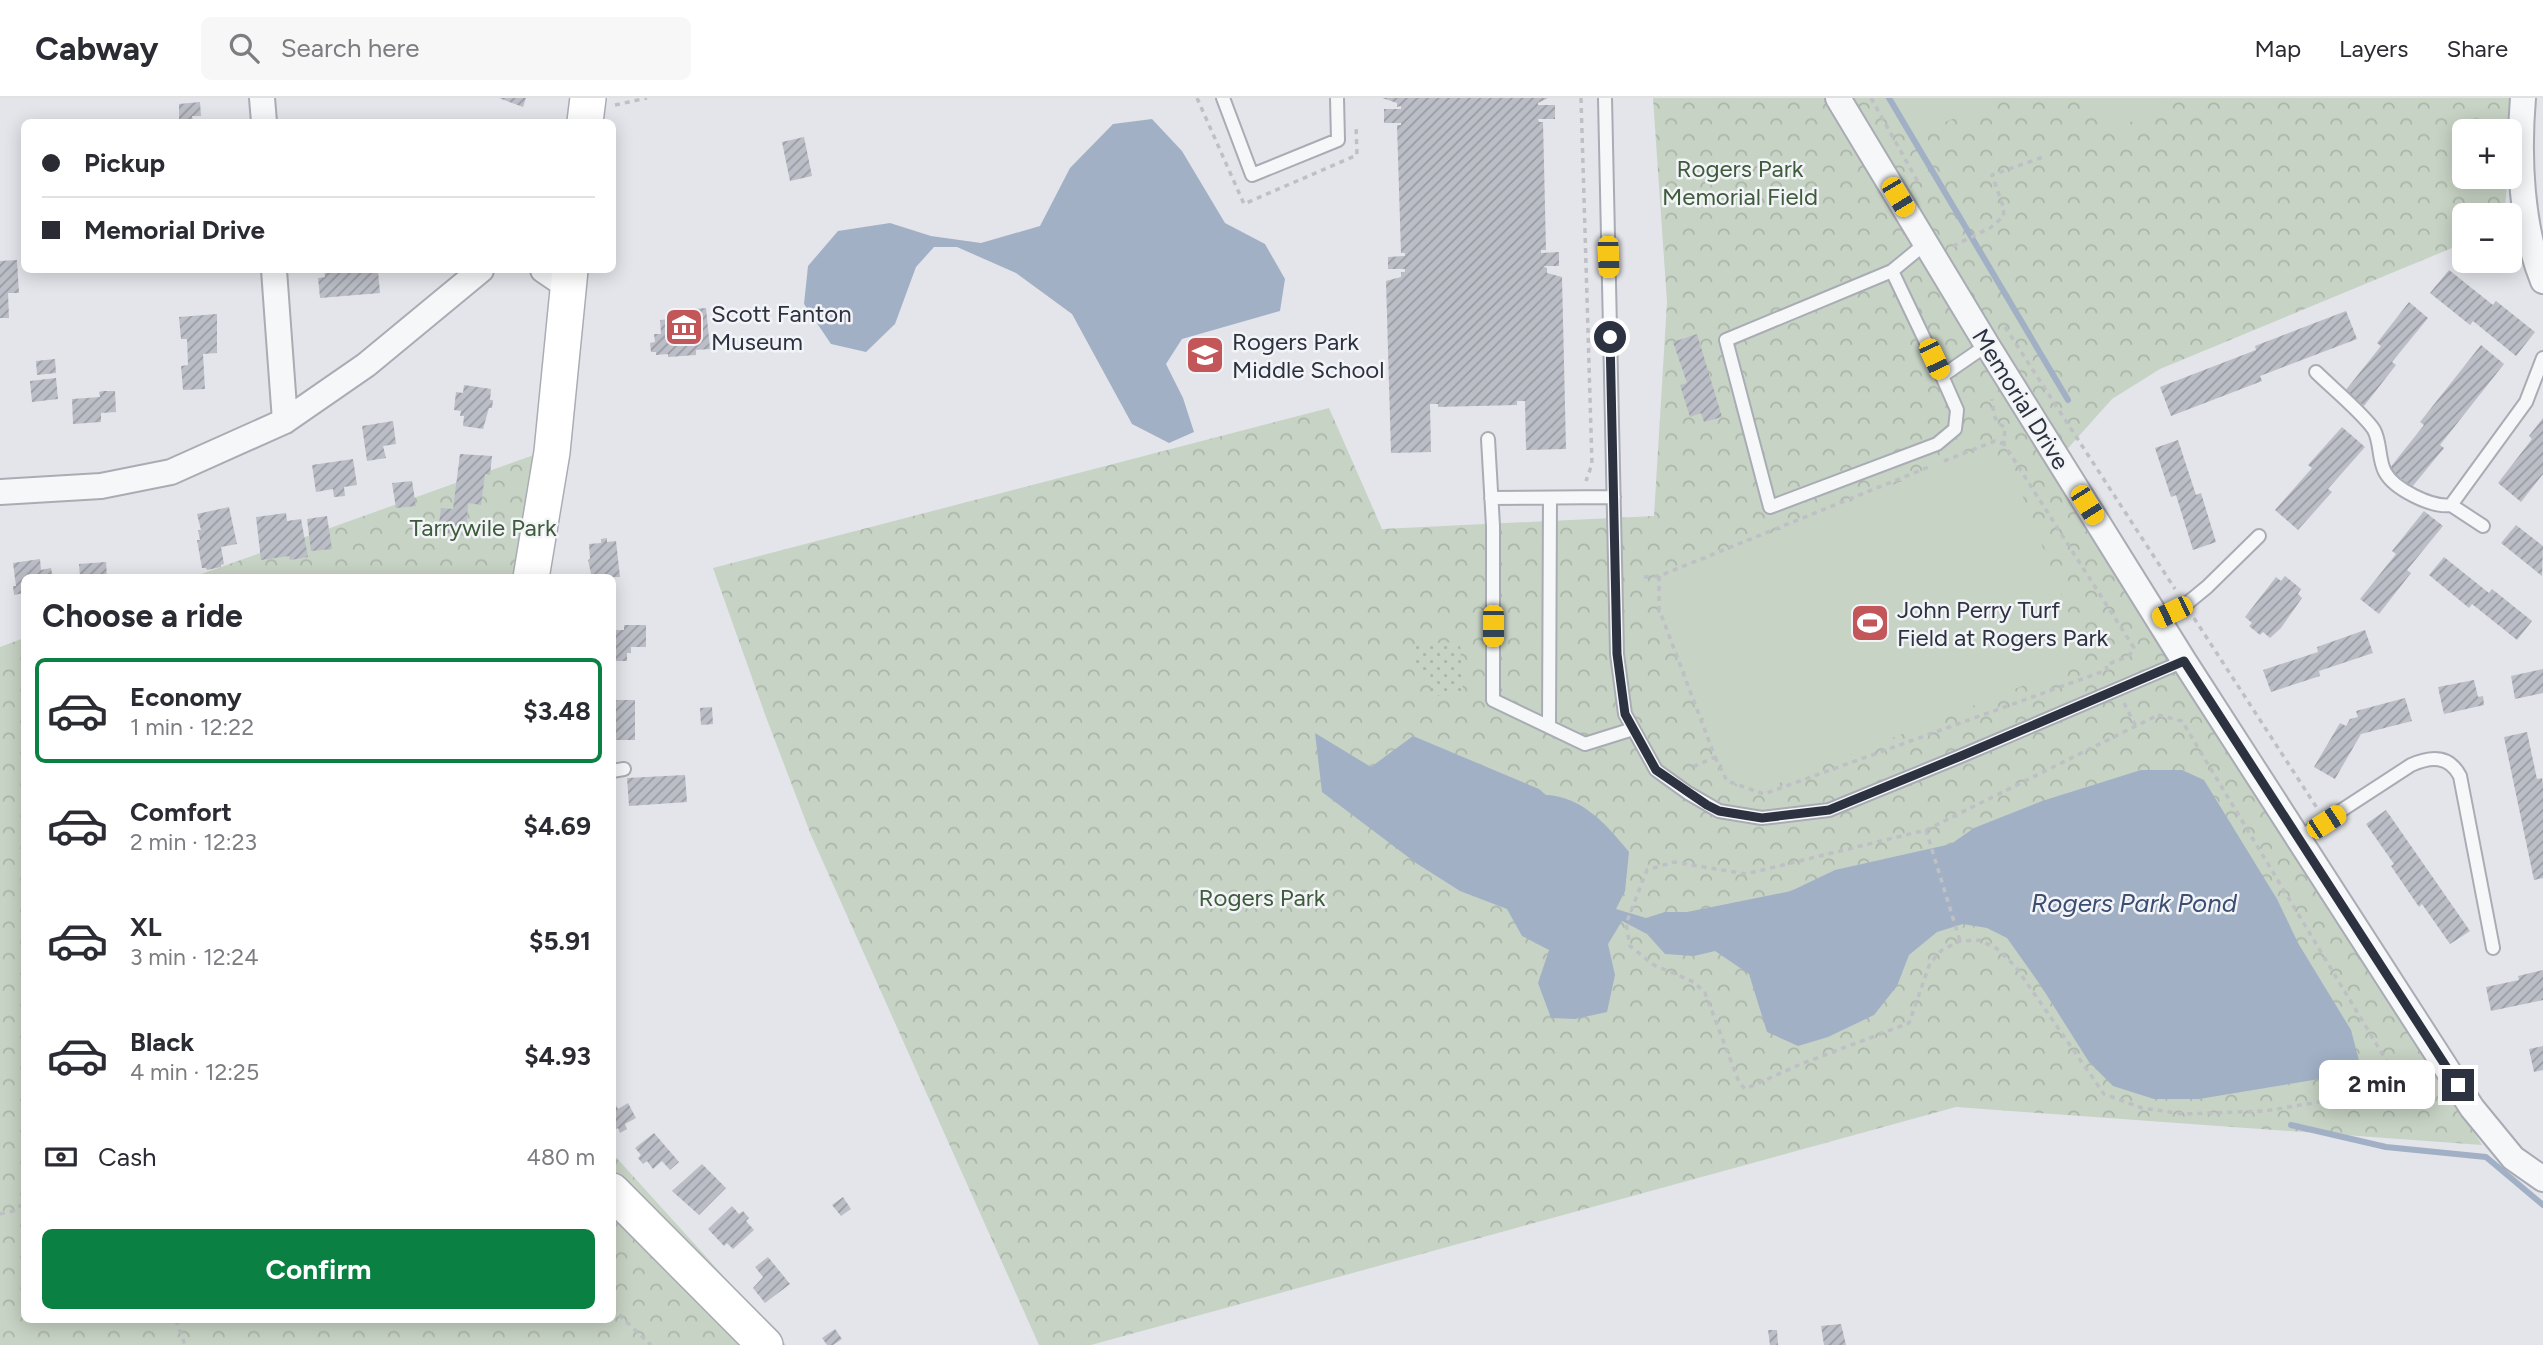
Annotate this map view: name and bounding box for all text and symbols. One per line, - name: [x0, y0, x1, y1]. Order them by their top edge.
- search box: [201, 17, 691, 80]
- text: Cabway: [35, 29, 159, 68]
- icon: search: [225, 29, 263, 67]
- text: Search here: [281, 32, 420, 64]
- text: Map: [2254, 34, 2301, 63]
- text: Layers: [2339, 34, 2408, 63]
- text: Share: [2446, 34, 2508, 63]
- map controls: [2452, 119, 2522, 273]
- button: +: [2452, 119, 2522, 189]
- text: Pickup: [84, 147, 165, 179]
- park label: Rogers Park Memorial Field: [1662, 154, 1818, 211]
- car: [1879, 174, 1918, 220]
- button: −: [2452, 203, 2522, 273]
- text: Memorial Drive: [84, 214, 265, 246]
- car: [1597, 236, 1620, 278]
- place label: Scott Fanton Museum: [711, 299, 852, 356]
- museum icon: Scott Fanton Museum: [663, 306, 705, 348]
- route start: [1594, 321, 1626, 353]
- street label: Memorial Drive: [1966, 323, 2076, 475]
- place label: Rogers Park Middle School: [1232, 327, 1385, 384]
- school or university icon: Rogers Park Middle School: [1184, 334, 1226, 376]
- car: [1916, 336, 1953, 382]
- car: [2067, 482, 2108, 528]
- park label: Tarrywile Park: [409, 513, 557, 542]
- car: [2149, 593, 2196, 631]
- place label: John Perry Turf Field at Rogers Park: [1897, 595, 2109, 652]
- text: Choose a ride: [42, 597, 243, 635]
- sports icon: John Perry Turf Field at Rogers Park: [1849, 602, 1891, 644]
- car: [1483, 605, 1504, 647]
- icon: car: [46, 679, 109, 742]
- text: Economy: [130, 681, 242, 713]
- text: $3.48: [523, 695, 591, 727]
- text: 1 min · 12:22: [130, 713, 254, 741]
- icon: car: [46, 794, 109, 857]
- text: Comfort: [130, 796, 232, 828]
- car: [2303, 802, 2350, 842]
- text: $4.69: [524, 810, 591, 842]
- text: 2 min · 12:23: [130, 828, 257, 856]
- park label: Rogers Park: [1198, 883, 1326, 912]
- water label: Rogers Park Pond: [2031, 887, 2238, 919]
- icon: car: [46, 909, 109, 972]
- text: XL: [130, 911, 162, 943]
- text: $5.91: [529, 925, 591, 957]
- text: 3 min · 12:24: [130, 943, 258, 971]
- icon: car: [46, 1024, 109, 1087]
- text: Black: [130, 1026, 194, 1058]
- text: $4.93: [524, 1040, 591, 1072]
- text: 4 min · 12:25: [130, 1058, 259, 1086]
- callout: 2 min: [2318, 1060, 2434, 1110]
- route end: [2442, 1069, 2474, 1101]
- text: 2 min: [2348, 1070, 2406, 1098]
- icon: cash: [42, 1138, 80, 1176]
- text: Cash: [98, 1141, 157, 1173]
- text: 480 m: [527, 1143, 595, 1171]
- button: Confirm: [42, 1229, 595, 1309]

